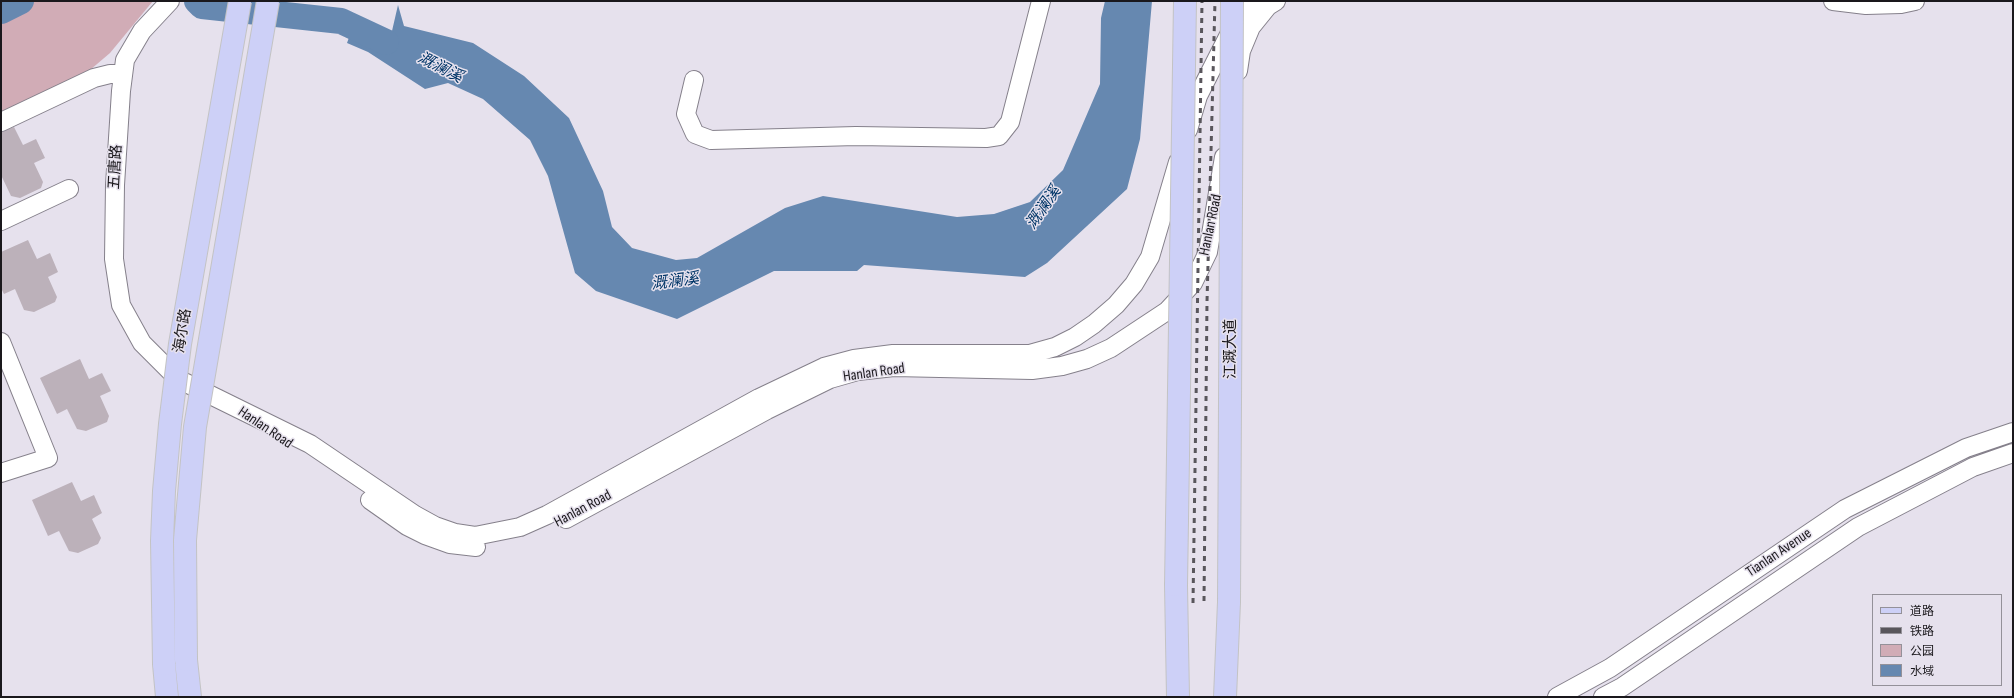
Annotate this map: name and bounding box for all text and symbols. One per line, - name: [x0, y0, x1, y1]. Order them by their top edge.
- water label: 溉澜溪: [414, 49, 466, 87]
- street label: 五唐路: [106, 144, 126, 190]
- water label: 溉澜溪: [1022, 183, 1066, 233]
- street label: Hanlan Road: [1196, 193, 1226, 257]
- water label: 溉澜溪: [650, 270, 700, 294]
- street label: 海尔路: [171, 307, 195, 355]
- street label: 江溉大道: [1222, 319, 1240, 379]
- street label: Hanlan Road: [842, 360, 906, 386]
- street label: Hanlan Road: [234, 403, 296, 453]
- street label: Hanlan Road: [551, 486, 615, 532]
- street label: Tianlan Avenue: [1743, 525, 1815, 581]
- legend: [1872, 594, 2002, 686]
- text: 道路: [1910, 604, 1934, 619]
- text: 铁路: [1910, 624, 1934, 639]
- text: 公园: [1910, 644, 1934, 659]
- text: 水域: [1910, 664, 1934, 679]

